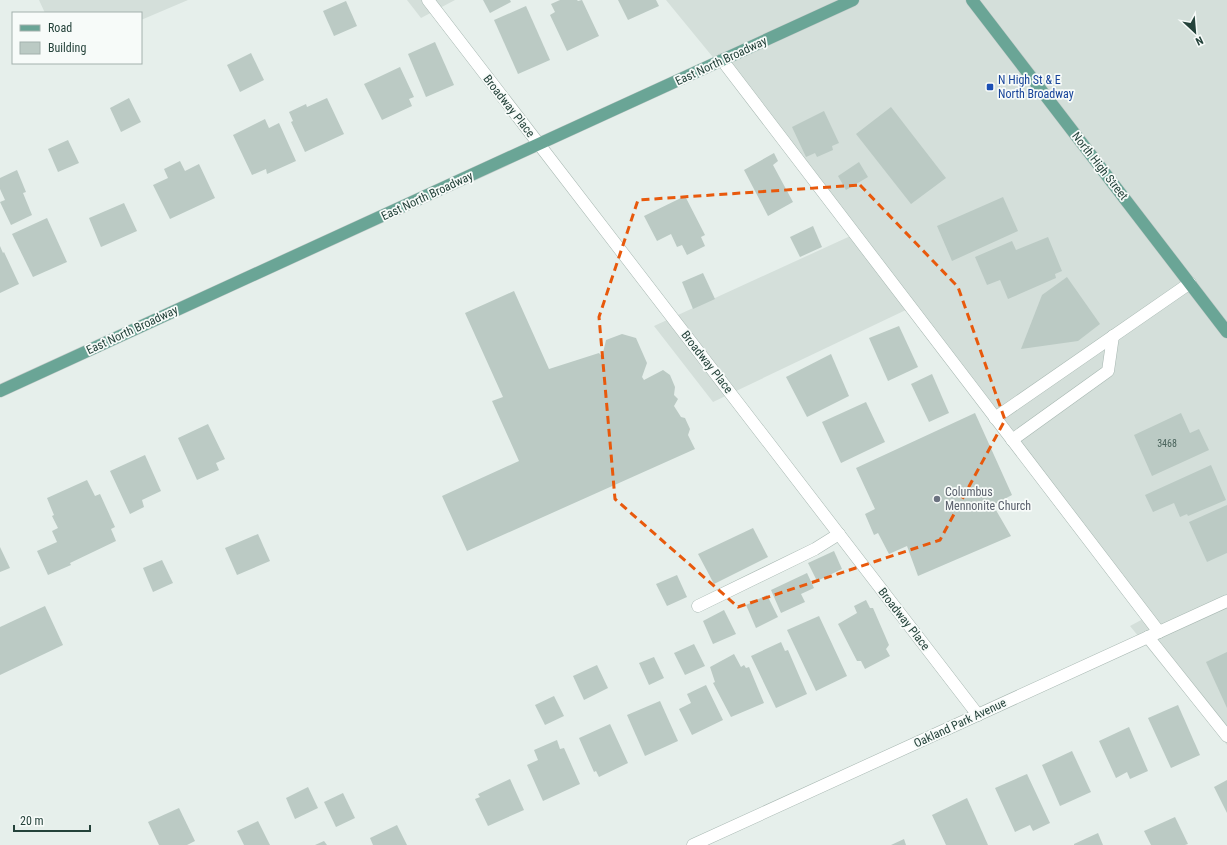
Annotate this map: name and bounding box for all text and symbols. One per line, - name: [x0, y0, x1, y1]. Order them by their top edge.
- legend: [12, 12, 142, 64]
- north arrow: [1175, 12, 1215, 52]
- text: Road: [48, 21, 72, 35]
- text: N: [1193, 33, 1205, 48]
- street label: East North Broadway: [673, 34, 769, 88]
- text: Building: [48, 41, 86, 55]
- street label: Broadway Place: [480, 72, 538, 140]
- place label: N High St & E North Broadway: [998, 73, 1074, 101]
- marker: N High St & E North Broadway: [985, 82, 995, 92]
- street label: North High Street: [1069, 129, 1131, 203]
- street label: East North Broadway: [379, 169, 475, 223]
- street label: East North Broadway: [84, 303, 180, 357]
- street label: Broadway Place: [678, 328, 736, 396]
- house number: 3468: [1157, 438, 1177, 449]
- place label: Columbus Mennonite Church: [945, 485, 1031, 513]
- marker: Columbus Mennonite Church: [932, 494, 942, 504]
- street label: Broadway Place: [875, 585, 933, 653]
- street label: Oakland Park Avenue: [912, 695, 1009, 750]
- scale bar: [14, 807, 90, 833]
- text: 20 m: [20, 814, 44, 828]

